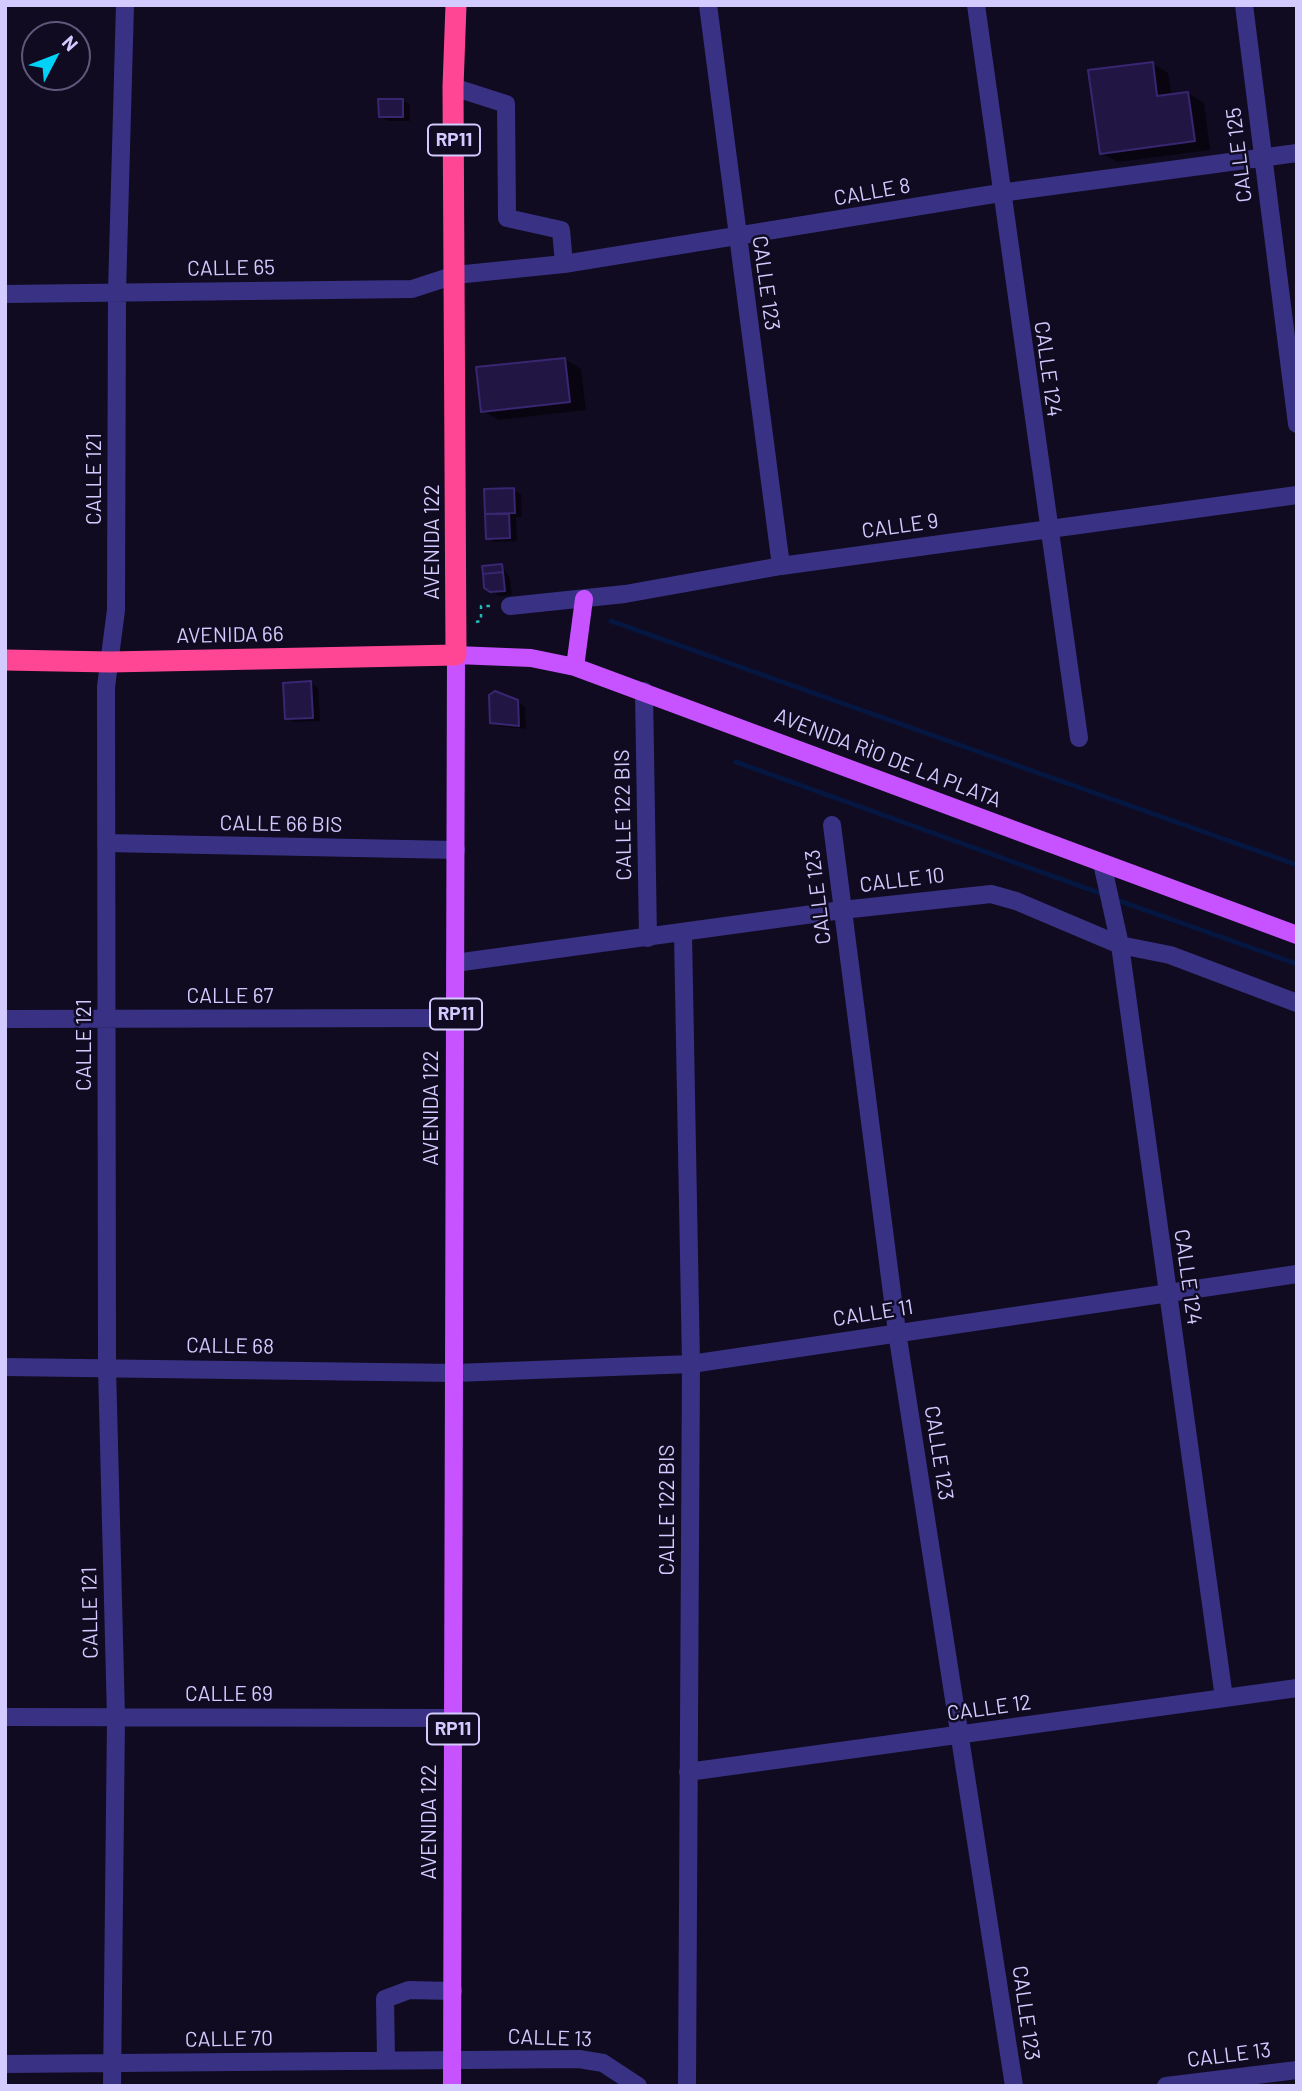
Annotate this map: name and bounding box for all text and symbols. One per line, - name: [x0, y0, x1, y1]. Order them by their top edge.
- north arrow: [21, 21, 91, 91]
- text: N: [58, 31, 83, 55]
- street label: CALLE 125: [1221, 106, 1257, 204]
- road number: RP11: [428, 124, 480, 156]
- street label: CALLE 8: [832, 173, 912, 211]
- street label: CALLE 123: [747, 234, 785, 332]
- street label: CALLE 65: [187, 255, 275, 281]
- street label: CALLE 124: [1029, 320, 1067, 418]
- street label: CALLE 121: [81, 433, 107, 525]
- street label: AVENIDA 122: [419, 484, 445, 600]
- street label: CALLE 9: [860, 508, 940, 544]
- street label: AVENIDA 66: [176, 621, 284, 649]
- street label: AVENIDA RÌO DE LA PLATA: [771, 703, 1005, 813]
- street label: CALLE 122 BIS: [609, 749, 637, 881]
- street label: CALLE 66 BIS: [219, 810, 343, 838]
- street label: CALLE 123: [800, 848, 836, 946]
- street label: CALLE 10: [858, 862, 946, 898]
- street label: CALLE 67: [187, 983, 273, 1009]
- road number: RP11: [430, 998, 482, 1030]
- street label: CALLE 121: [71, 999, 97, 1091]
- street label: AVENIDA 122: [418, 1050, 444, 1166]
- street label: CALLE 124: [1169, 1228, 1207, 1326]
- street label: CALLE 11: [831, 1294, 915, 1332]
- street label: CALLE 68: [186, 1333, 274, 1359]
- street label: CALLE 123: [919, 1404, 959, 1502]
- street label: CALLE 122 BIS: [654, 1444, 680, 1576]
- street label: CALLE 121: [77, 1567, 103, 1659]
- street label: CALLE 69: [185, 1681, 273, 1707]
- street label: CALLE 12: [945, 1690, 1033, 1726]
- road number: RP11: [427, 1714, 479, 1744]
- street label: AVENIDA 122: [416, 1764, 442, 1880]
- street label: CALLE 123: [1007, 1964, 1045, 2062]
- street label: CALLE 13: [507, 2024, 593, 2052]
- street label: CALLE 70: [185, 2026, 273, 2052]
- street label: CALLE 13: [1186, 2037, 1272, 2073]

